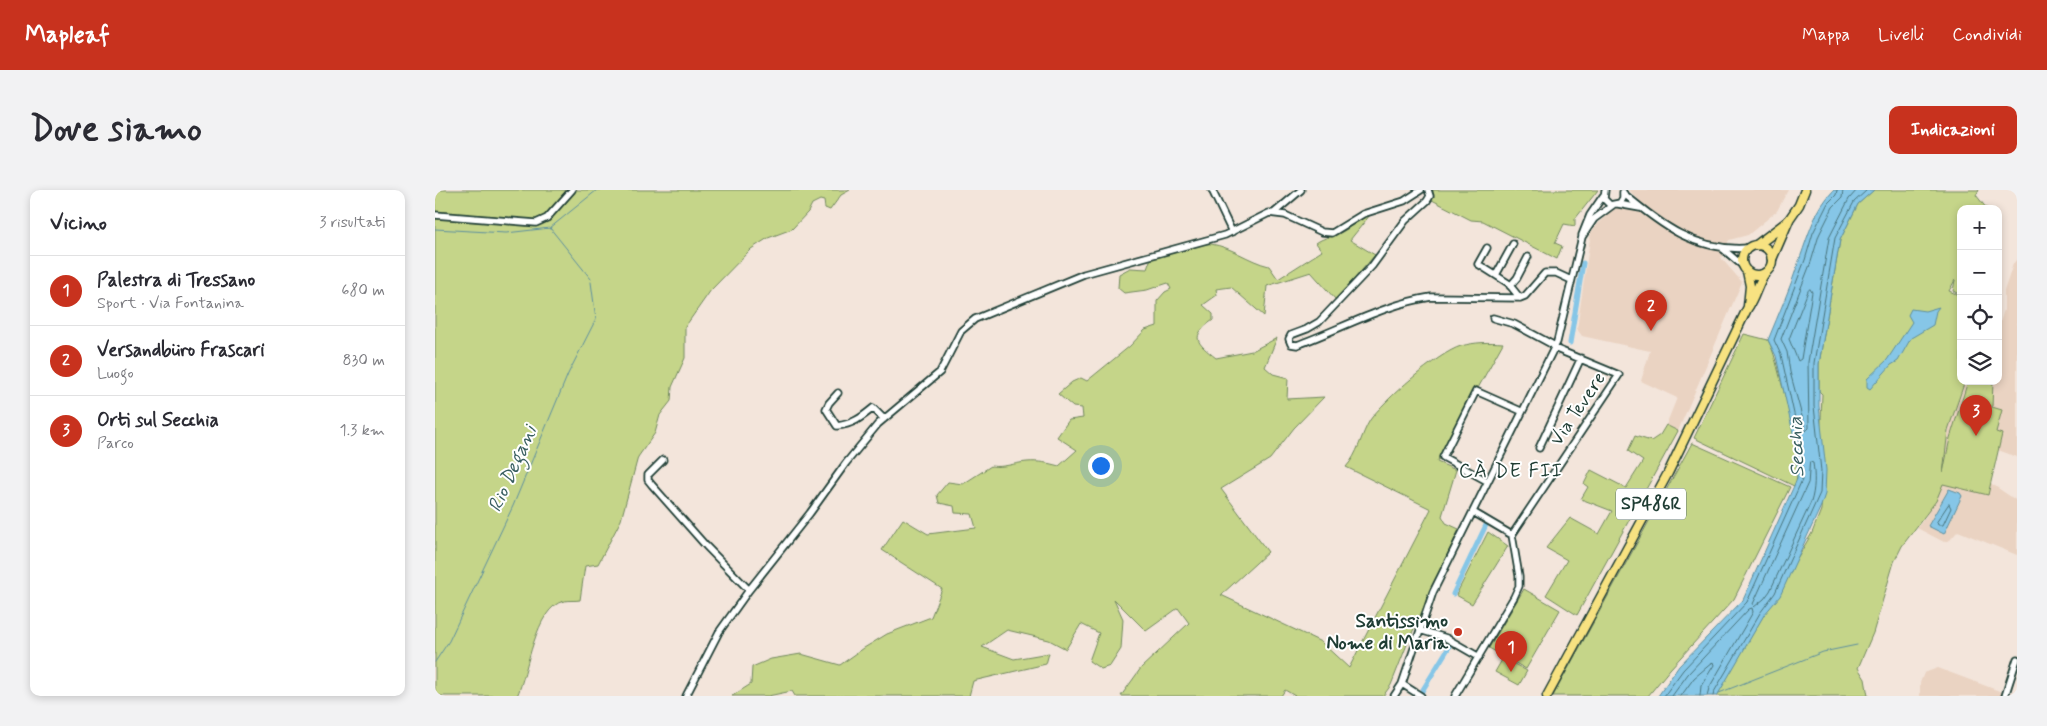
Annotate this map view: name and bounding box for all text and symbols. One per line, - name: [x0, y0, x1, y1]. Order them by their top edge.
- text: Mapleaf: [25, 20, 110, 51]
- text: Mappa: [1802, 23, 1850, 47]
- text: Livelli: [1878, 23, 1924, 47]
- text: Condividi: [1952, 23, 2022, 47]
- button: Indicazioni: [1889, 106, 2017, 154]
- text: Dove siamo: [30, 107, 202, 153]
- map controls: [1957, 205, 2002, 385]
- button: +: [1957, 205, 2002, 250]
- text: Vicino: [50, 209, 107, 237]
- text: 3 risultati: [319, 212, 385, 233]
- button: −: [1957, 250, 2002, 295]
- text: Palestra di Tressano: [97, 268, 255, 293]
- text: 1: [62, 280, 70, 301]
- text: 680 m: [341, 280, 385, 301]
- pin: 2: [1635, 290, 1667, 331]
- text: Sport · Via Fontanina: [97, 293, 244, 314]
- button: locate: [1957, 295, 2002, 340]
- text: Versandbüro Frascari: [97, 338, 265, 363]
- button: layers: [1957, 340, 2002, 385]
- text: 2: [62, 350, 70, 371]
- text: 830 m: [343, 350, 385, 371]
- text: Luogo: [97, 363, 134, 384]
- street label: Via Tevere: [1544, 367, 1612, 451]
- pin: 3: [1960, 395, 1992, 436]
- text: Orti sul Secchia: [97, 408, 219, 433]
- water label: Secchia: [1782, 416, 1812, 478]
- text: 3: [62, 420, 70, 441]
- text: 1.3 km: [340, 420, 385, 441]
- water label: Rio Degani: [482, 420, 546, 517]
- text: Parco: [97, 433, 134, 454]
- your location: [1088, 453, 1114, 479]
- district label: CÀ DE FII: [1459, 458, 1563, 485]
- road number: SP486R: [1616, 488, 1686, 519]
- place label: Santissimo Nome di Maria: [1326, 609, 1449, 656]
- marker: Santissimo Nome di Maria: [1452, 626, 1464, 638]
- pin: 1: [1495, 631, 1527, 672]

